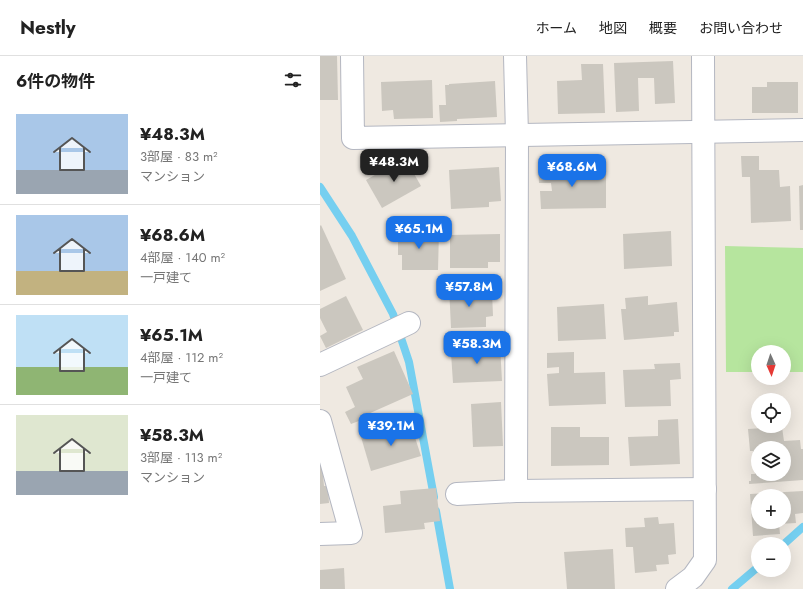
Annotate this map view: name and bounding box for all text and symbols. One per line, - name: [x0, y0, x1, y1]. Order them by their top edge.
- text: Nestly: [20, 14, 76, 41]
- text: ホーム: [535, 18, 577, 38]
- text: 地図: [599, 18, 627, 38]
- text: 概要: [649, 18, 677, 38]
- text: お問い合わせ: [699, 18, 783, 38]
- text: 6件の物件: [16, 69, 95, 93]
- icon: filters: [282, 69, 304, 91]
- text: ¥48.3M: [140, 122, 205, 146]
- icon: home: [48, 130, 96, 178]
- text: 3部屋 · 83 m²: [140, 147, 218, 166]
- pin: ¥48.3M: [361, 149, 427, 183]
- text: ¥48.3M: [369, 152, 419, 171]
- pin: ¥68.6M: [539, 154, 605, 188]
- text: ¥68.6M: [547, 157, 597, 176]
- text: マンション: [140, 167, 205, 186]
- pin: ¥65.1M: [386, 216, 452, 250]
- text: ¥65.1M: [395, 219, 443, 238]
- text: ¥68.6M: [140, 223, 205, 247]
- icon: home: [48, 231, 96, 279]
- text: 4部屋 · 140 m²: [140, 248, 225, 267]
- text: 一戸建て: [140, 268, 192, 287]
- pin: ¥57.8M: [436, 274, 502, 308]
- text: ¥57.8M: [445, 277, 493, 296]
- text: ¥65.1M: [140, 323, 203, 347]
- icon: home: [48, 331, 96, 379]
- pin: ¥58.3M: [444, 331, 510, 365]
- text: ¥58.3M: [453, 334, 501, 353]
- north arrow: [751, 345, 791, 385]
- map controls: [751, 345, 791, 577]
- text: 4部屋 · 112 m²: [140, 348, 223, 367]
- text: 一戸建て: [140, 368, 192, 387]
- button: locate: [751, 393, 791, 433]
- pin: ¥39.1M: [358, 413, 424, 447]
- text: ¥39.1M: [368, 416, 414, 435]
- text: ¥58.3M: [140, 423, 204, 447]
- icon: home: [48, 431, 96, 479]
- button: layers: [751, 441, 791, 481]
- text: 3部屋 · 113 m²: [140, 448, 222, 467]
- text: マンション: [140, 468, 205, 487]
- button: +: [751, 489, 791, 529]
- button: −: [751, 537, 791, 577]

